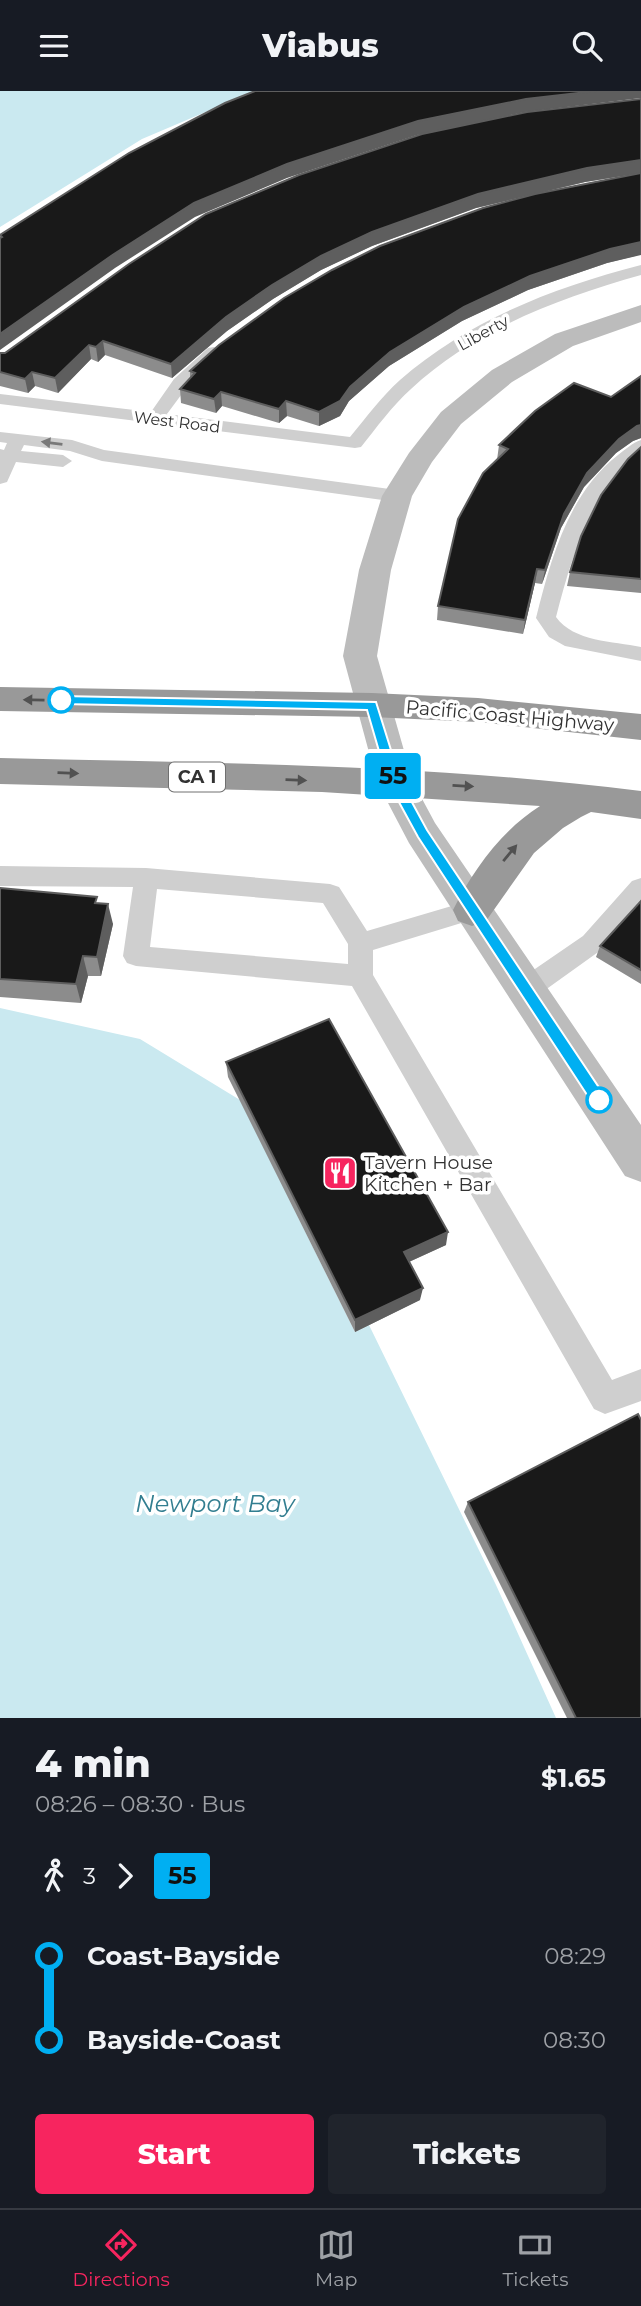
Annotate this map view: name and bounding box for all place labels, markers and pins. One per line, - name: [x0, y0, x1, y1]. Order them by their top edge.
- unlabelled marker: [48, 687, 74, 713]
- unlabelled marker: [586, 1087, 612, 1113]
- place label: Tavern House Kitchen + Bar: [364, 1151, 493, 1196]
- restaurant icon: Tavern House Kitchen + Bar: [321, 1154, 359, 1192]

